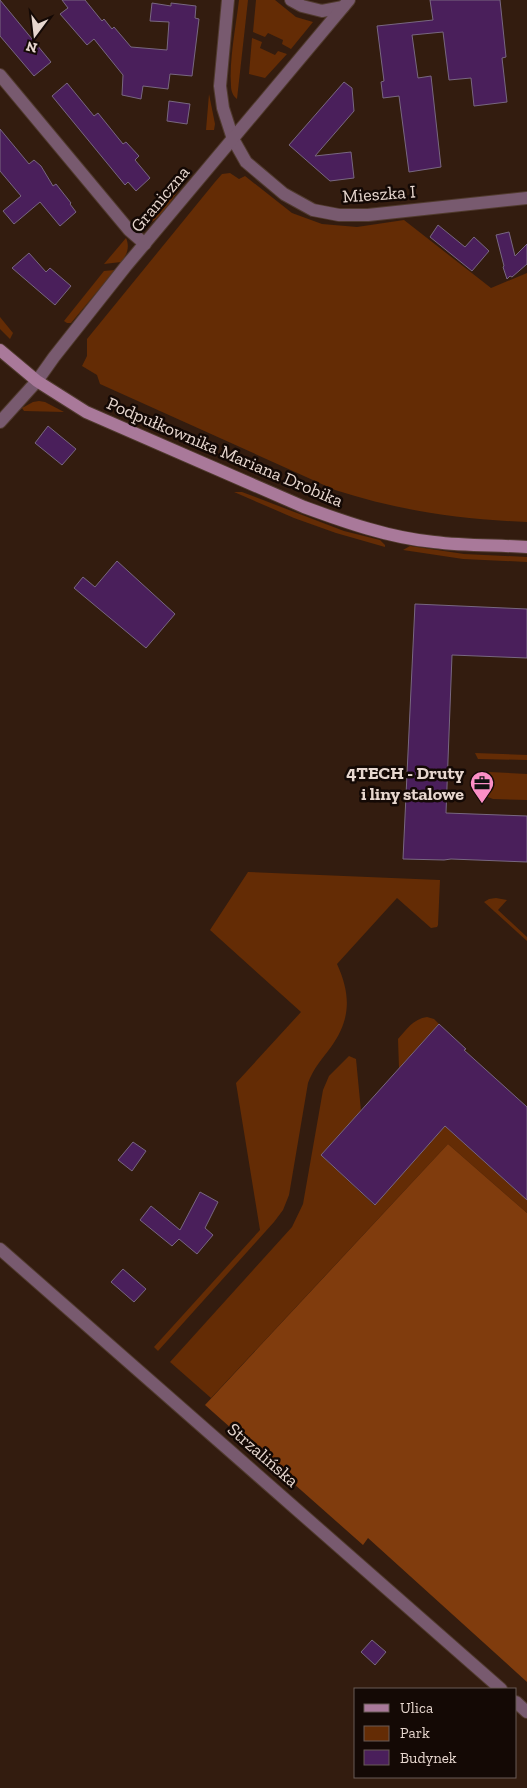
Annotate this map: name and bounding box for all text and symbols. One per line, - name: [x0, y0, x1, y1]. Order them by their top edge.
- north arrow: [10, 10, 60, 60]
- text: N: [24, 37, 39, 57]
- street label: Graniczna: [126, 161, 194, 237]
- street label: Mieszka I: [342, 180, 417, 208]
- street label: Podpułkownika Mariana Drobika: [104, 392, 347, 512]
- place label: 4TECH - Druty i liny stalowe: [346, 762, 464, 805]
- office icon: 4TECH - Druty i liny stalowe: [469, 770, 495, 804]
- street label: Strzalińska: [223, 1418, 303, 1492]
- legend: [354, 1688, 517, 1778]
- text: Ulica: [400, 1699, 433, 1717]
- text: Park: [400, 1724, 430, 1742]
- text: Budynek: [400, 1749, 457, 1767]

